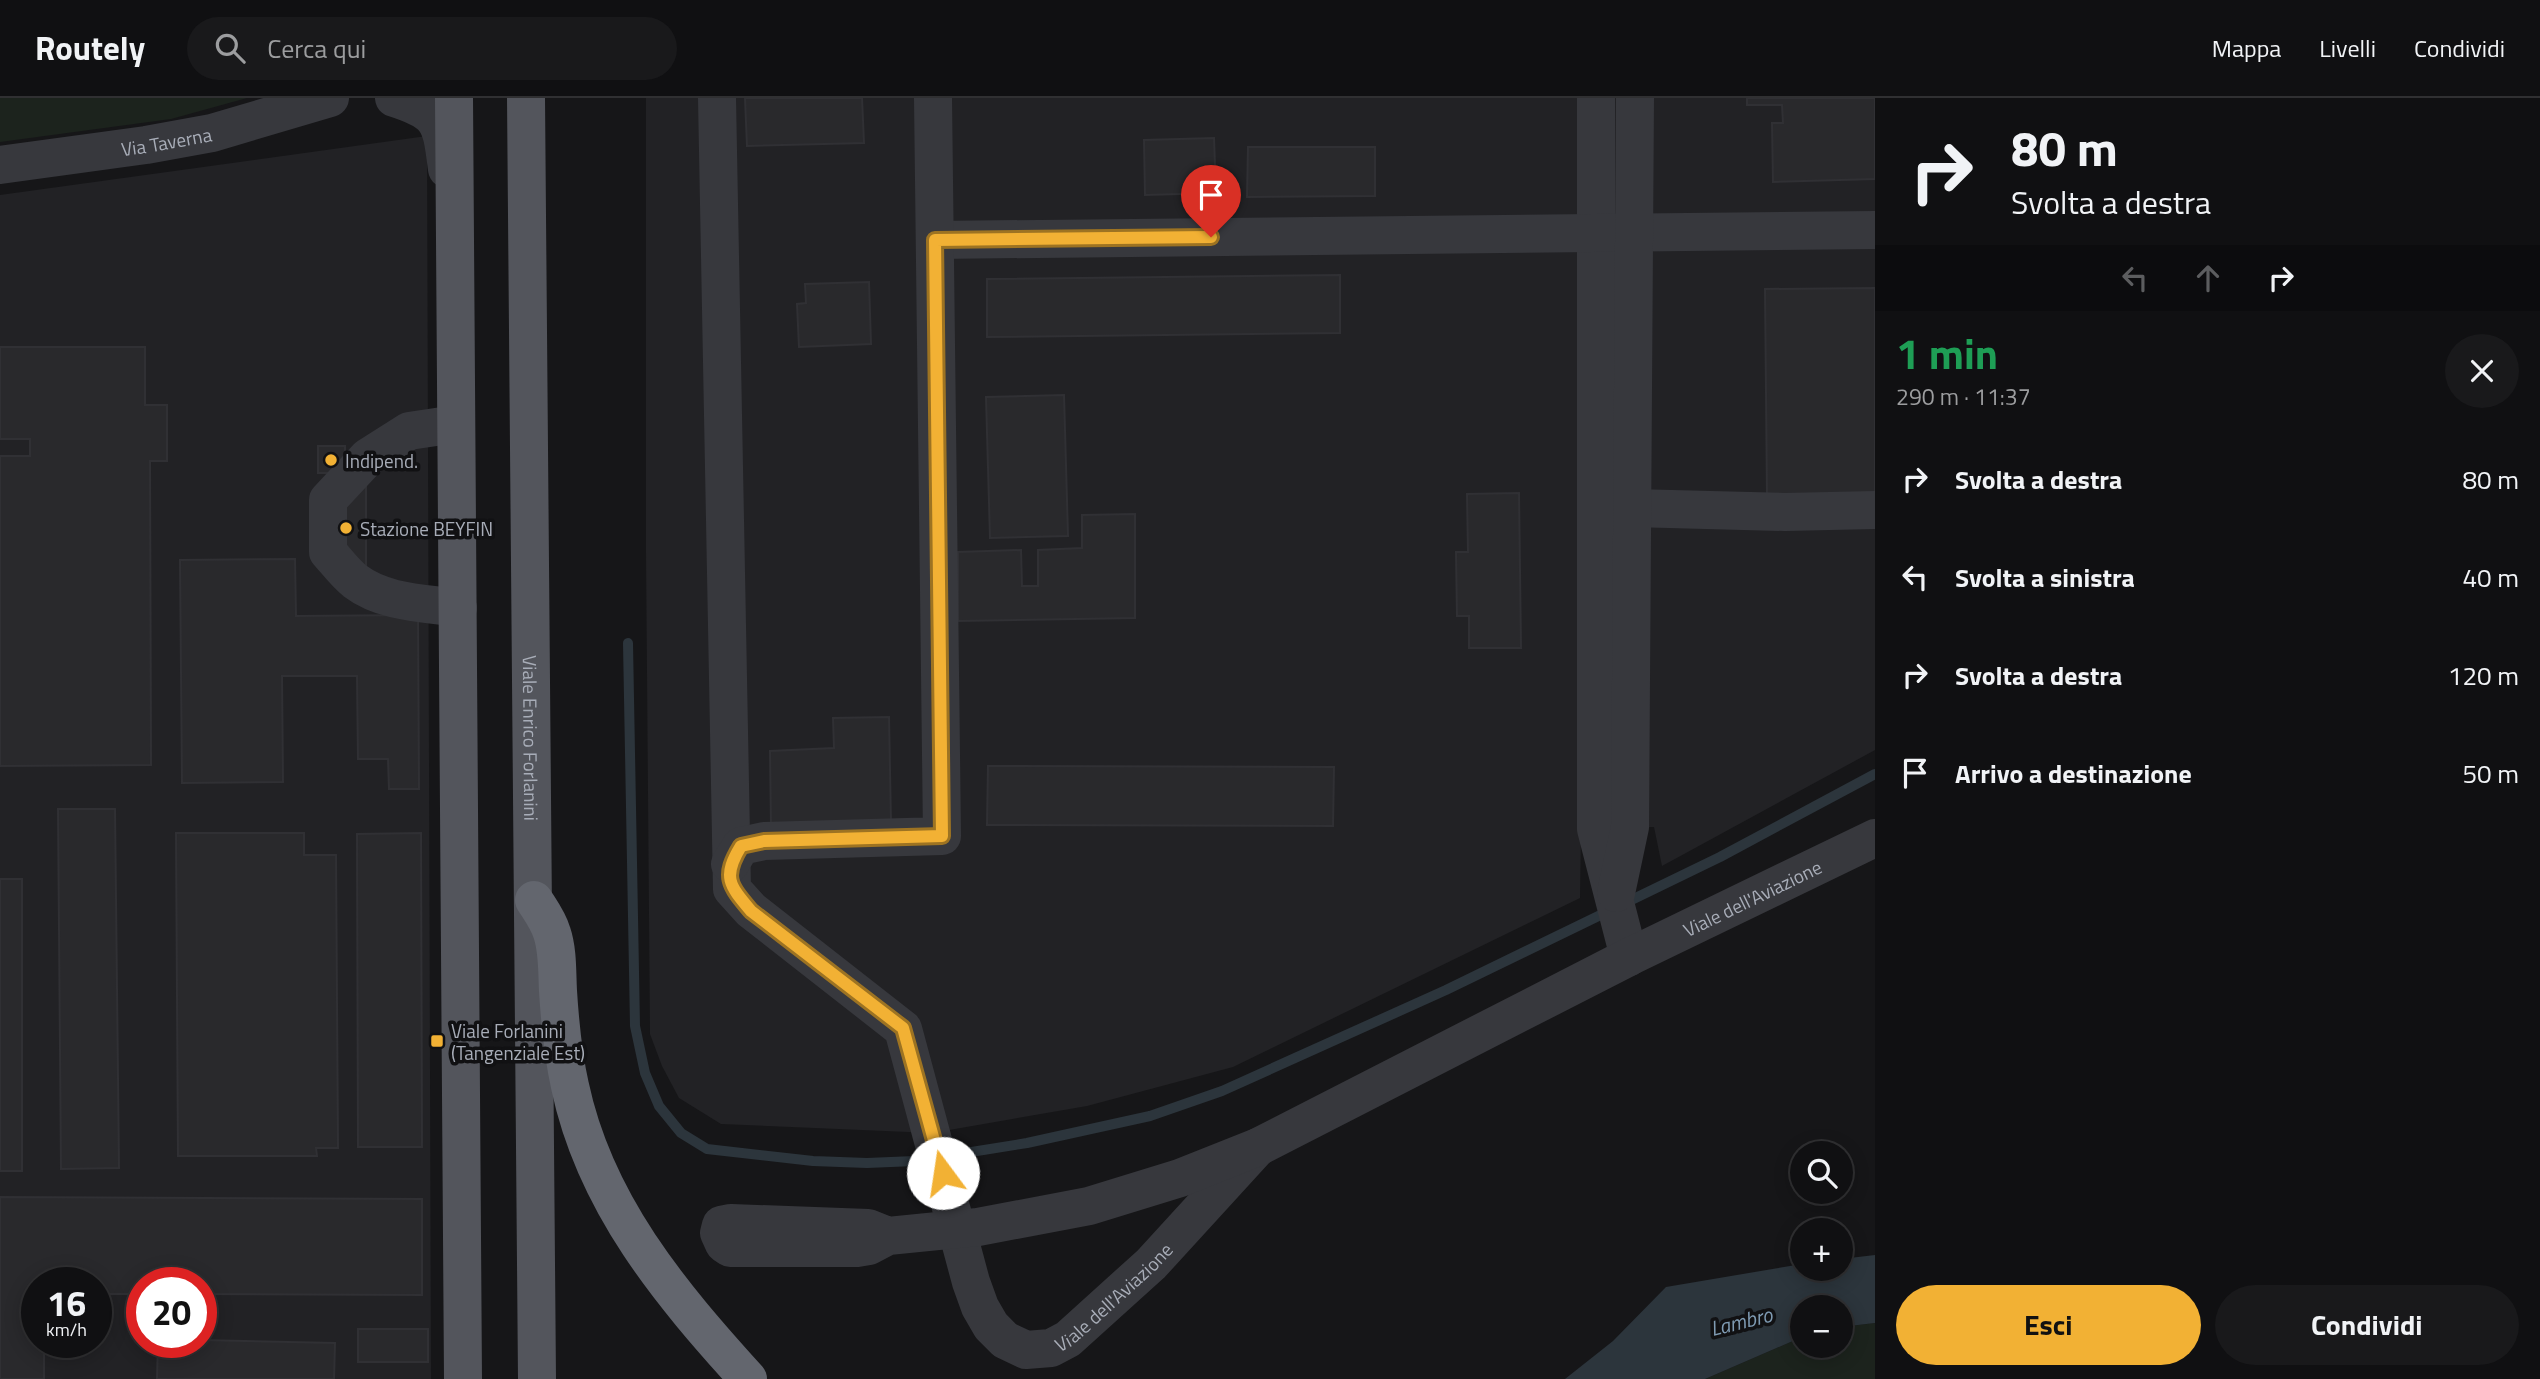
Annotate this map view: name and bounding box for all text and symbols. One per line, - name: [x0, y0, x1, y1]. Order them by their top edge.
- search box: [187, 17, 677, 80]
- text: Routely: [35, 23, 145, 73]
- icon: search: [211, 29, 249, 67]
- text: Cerca qui: [267, 29, 366, 68]
- text: Mappa: [2212, 30, 2281, 66]
- text: Livelli: [2319, 30, 2376, 66]
- text: Condividi: [2414, 30, 2505, 66]
- text: 80 m: [2011, 110, 2118, 185]
- street label: Via Taverna: [119, 119, 214, 163]
- icon: right: [1896, 126, 1987, 217]
- pin: [1181, 165, 1241, 237]
- icon: arrive: [1192, 176, 1230, 214]
- text: Svolta a destra: [2011, 178, 2211, 226]
- icon: left: [2116, 259, 2154, 297]
- icon: ahead: [2189, 259, 2227, 297]
- icon: right: [2262, 259, 2300, 297]
- text: 1 min: [1896, 321, 1998, 385]
- button: close: [2445, 334, 2519, 408]
- text: 290 m · 11:37: [1896, 379, 2031, 414]
- place label: Indipend.: [345, 446, 418, 475]
- marker: Indipend.: [323, 452, 339, 468]
- icon: right: [1896, 460, 1934, 498]
- text: Svolta a destra: [1955, 460, 2122, 499]
- text: 80 m: [2462, 460, 2519, 499]
- place label: Stazione BEYFIN: [360, 514, 493, 543]
- marker: Stazione BEYFIN: [338, 520, 354, 536]
- icon: left: [1896, 558, 1934, 596]
- text: Svolta a sinistra: [1955, 558, 2135, 597]
- text: 40 m: [2462, 558, 2519, 597]
- street label: Viale Enrico Forlanini: [516, 655, 547, 821]
- icon: right: [1896, 656, 1934, 694]
- text: Svolta a destra: [1955, 656, 2122, 695]
- text: 120 m: [2448, 656, 2519, 695]
- icon: arrive: [1896, 754, 1934, 792]
- text: Arrivo a destinazione: [1955, 754, 2192, 793]
- text: 50 m: [2462, 754, 2519, 793]
- street label: Viale dell'Aviazione: [1678, 852, 1826, 943]
- place label: Viale Forlanini (Tangenziale Est): [451, 1016, 585, 1067]
- marker: Viale Forlanini (Tangenziale Est): [429, 1033, 445, 1049]
- position arrow: [906, 1136, 980, 1210]
- map controls: [1790, 1141, 1853, 1358]
- button: search: [1790, 1141, 1853, 1204]
- button: +: [1790, 1218, 1853, 1281]
- street label: Viale dell'Aviazione: [1049, 1236, 1179, 1358]
- speed limit sign: 20: [126, 1267, 217, 1358]
- text: 16: [47, 1276, 86, 1330]
- button: Esci: [1896, 1285, 2201, 1365]
- button: Condividi: [2215, 1285, 2519, 1365]
- button: −: [1790, 1295, 1853, 1358]
- water label: Lambro: [1707, 1298, 1776, 1344]
- text: km/h: [46, 1316, 87, 1343]

